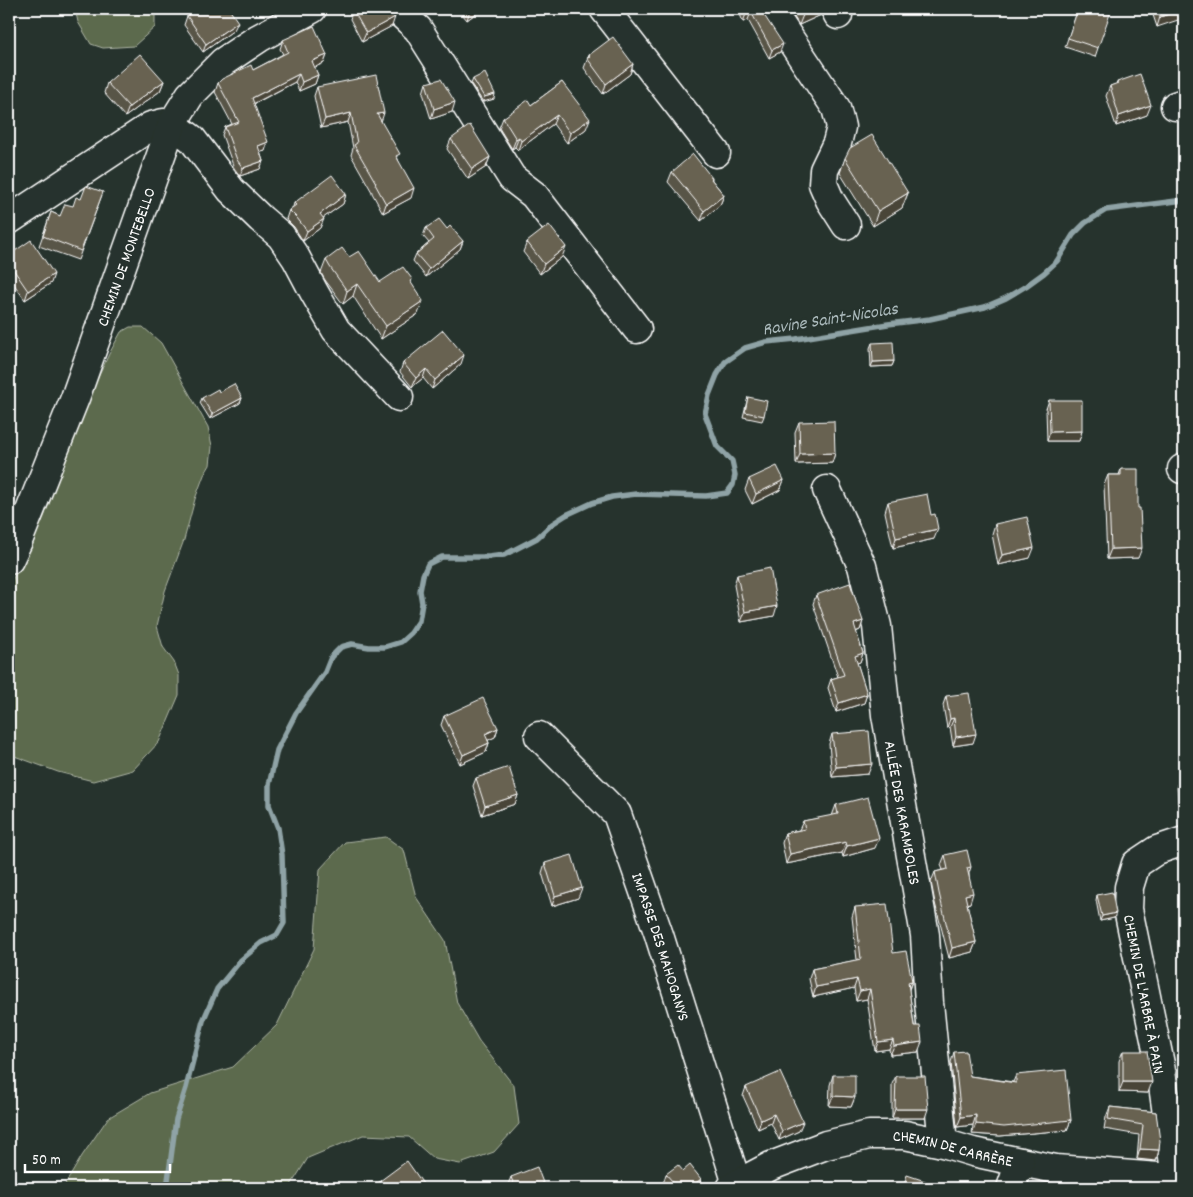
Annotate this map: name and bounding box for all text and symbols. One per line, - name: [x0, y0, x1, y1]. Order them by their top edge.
- street label: CHEMIN DE MONTEBELLO: [92, 185, 163, 330]
- water label: Ravine Saint-Nicolas: [761, 297, 900, 344]
- street label: ALLÉE DES KARAMBOLES: [877, 739, 925, 887]
- street label: IMPASSE DES MAHOGANYS: [624, 870, 694, 1024]
- street label: CHEMIN DE L'ARBRE À PAIN: [1116, 913, 1169, 1076]
- street label: CHEMIN DE CARRÈRE: [893, 1126, 1015, 1174]
- scale bar: [25, 1142, 170, 1174]
- text: 50 m: [32, 1150, 61, 1172]

